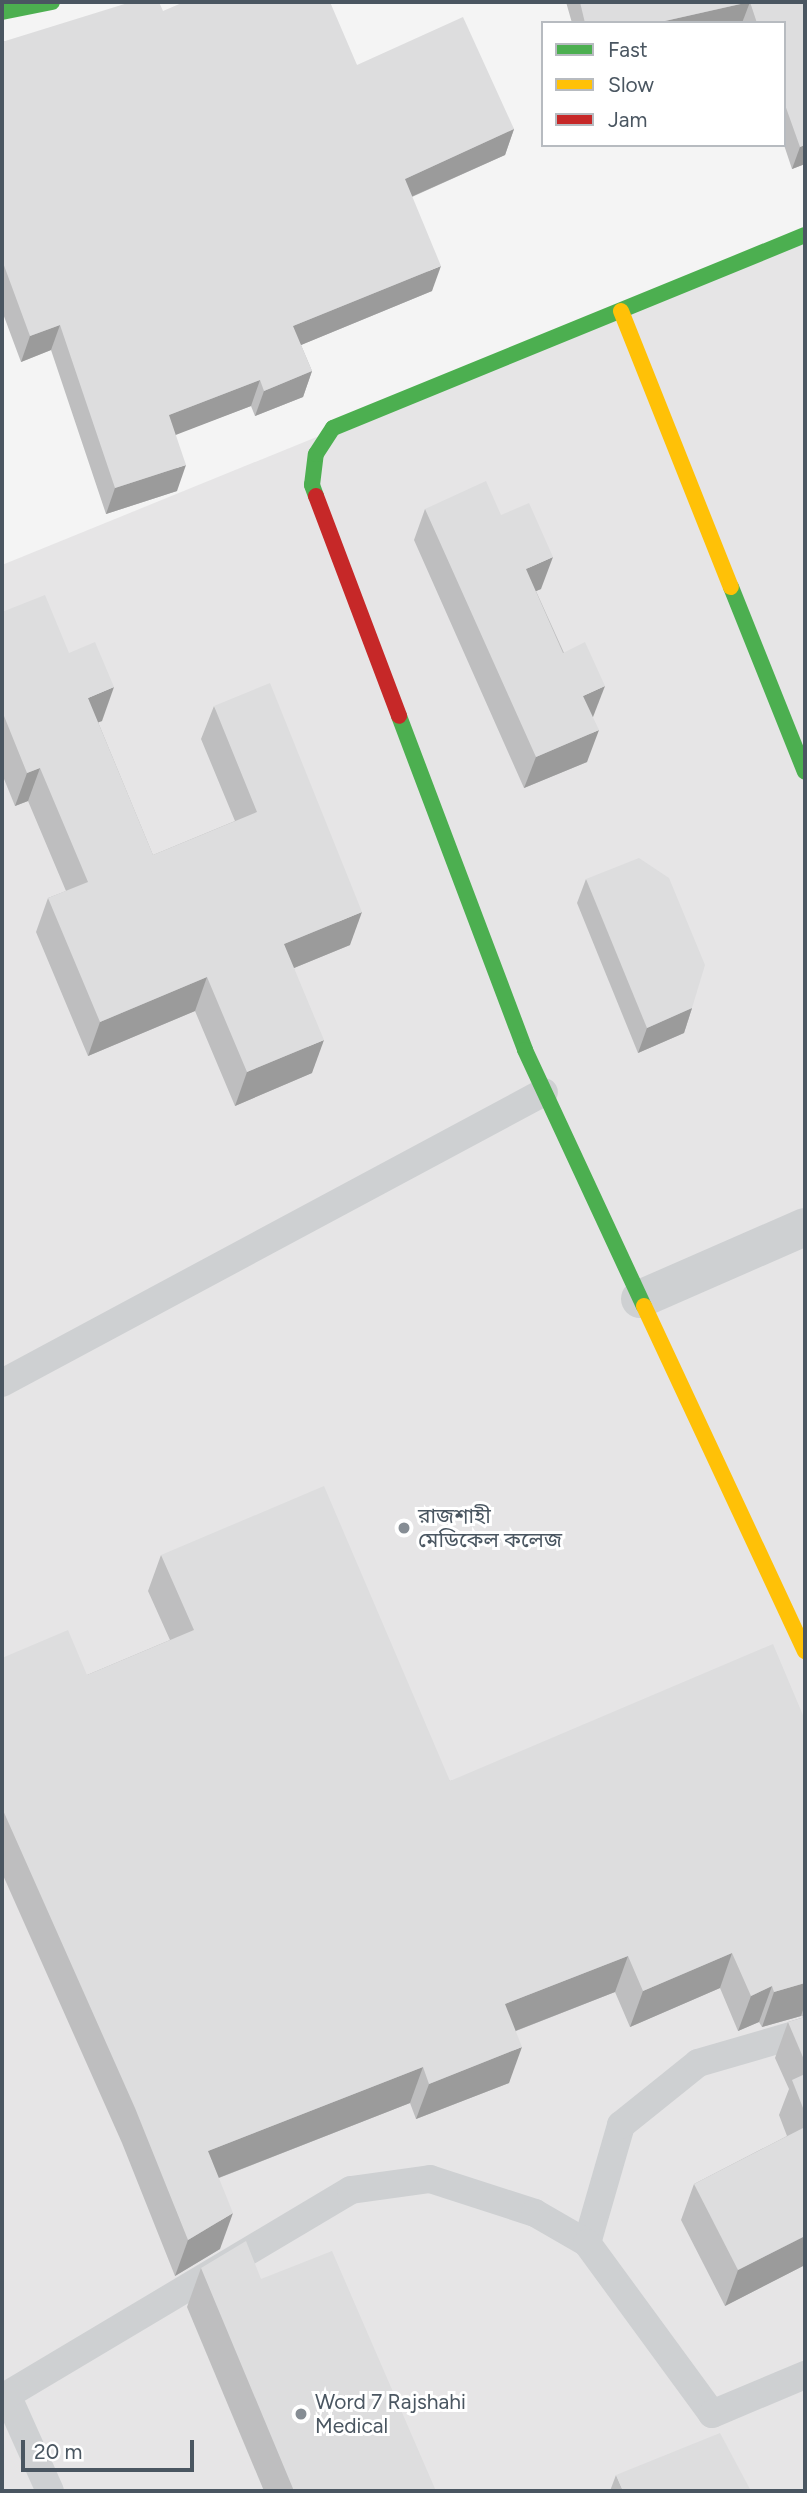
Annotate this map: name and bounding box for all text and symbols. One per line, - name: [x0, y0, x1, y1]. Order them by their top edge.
- legend: [541, 21, 786, 147]
- text: Fast: [608, 37, 648, 62]
- text: Slow: [608, 72, 654, 97]
- text: Jam: [608, 107, 647, 132]
- place label: রাজশাহী মেডিকেল কলেজ: [418, 1503, 562, 1553]
- marker: রাজশাহী মেডিকেল কলেজ: [396, 1520, 412, 1536]
- place label: Word 7 Rajshahi Medical: [315, 2389, 466, 2439]
- marker: Word 7 Rajshahi Medical: [293, 2406, 309, 2422]
- scale bar: [24, 2426, 198, 2470]
- text: 20 m: [34, 2439, 82, 2464]

